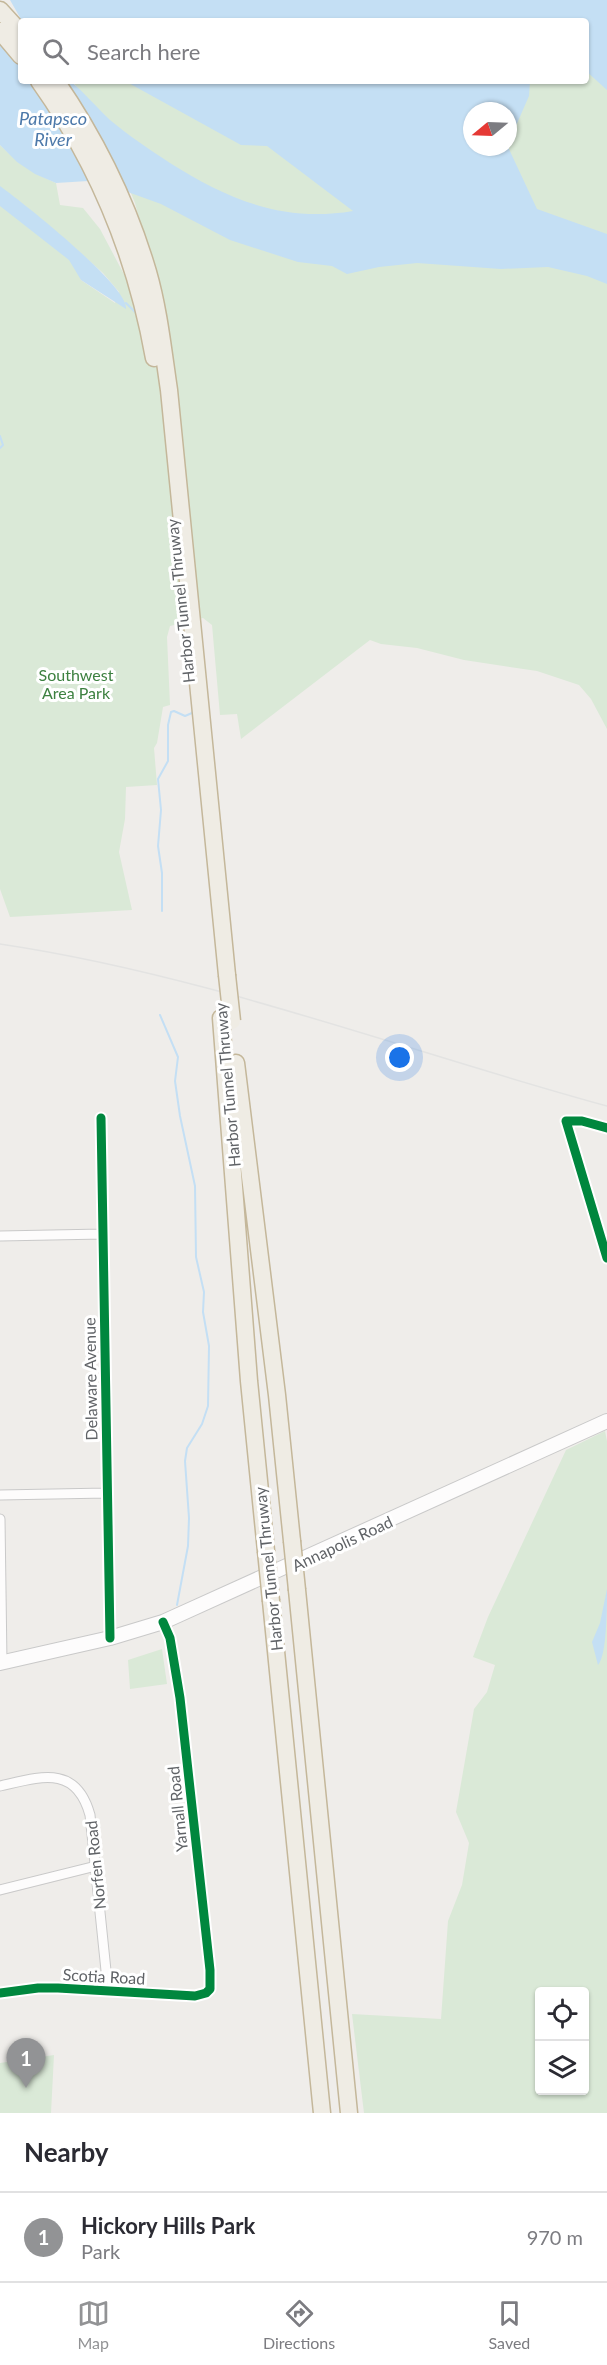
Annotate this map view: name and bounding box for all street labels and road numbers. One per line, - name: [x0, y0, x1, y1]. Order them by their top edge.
- street label: Harbor Tunnel Thruway: [162, 517, 198, 684]
- street label: Harbor Tunnel Thruway: [210, 1001, 244, 1168]
- street label: Delaware Avenue: [79, 1317, 101, 1441]
- street label: Harbor Tunnel Thruway: [250, 1485, 286, 1652]
- street label: Annapolis Road: [289, 1511, 395, 1575]
- street label: Yarnall Road: [163, 1765, 191, 1853]
- street label: Norfen Road: [81, 1820, 109, 1910]
- street label: Scotia Road: [62, 1964, 146, 1988]

